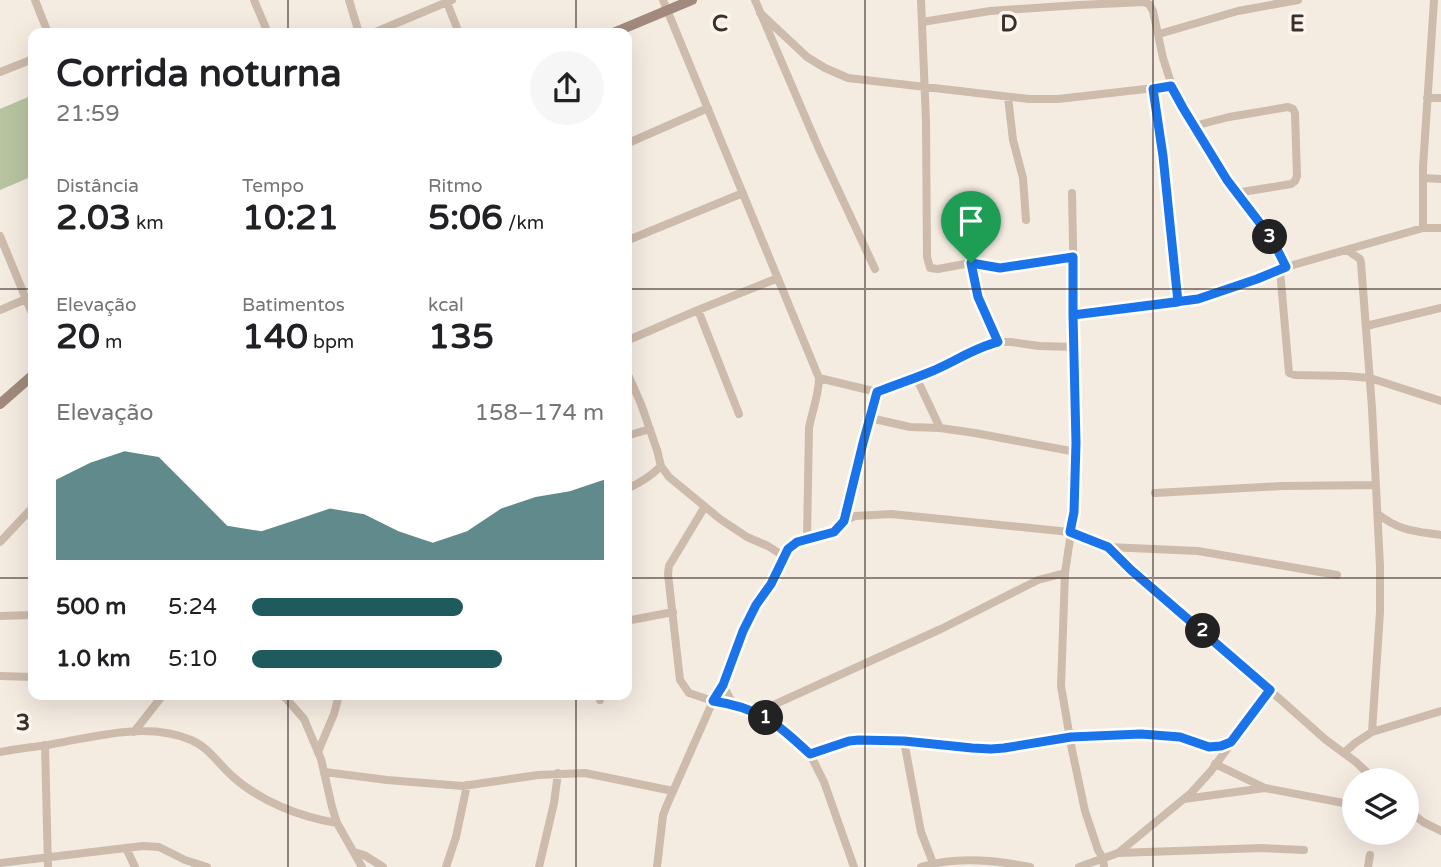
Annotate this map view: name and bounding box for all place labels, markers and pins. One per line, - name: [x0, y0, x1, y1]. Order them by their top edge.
- pin: [941, 191, 1001, 263]
- pin: 3: [1252, 219, 1288, 254]
- pin: 2: [1186, 614, 1220, 648]
- pin: 1: [748, 700, 784, 736]

